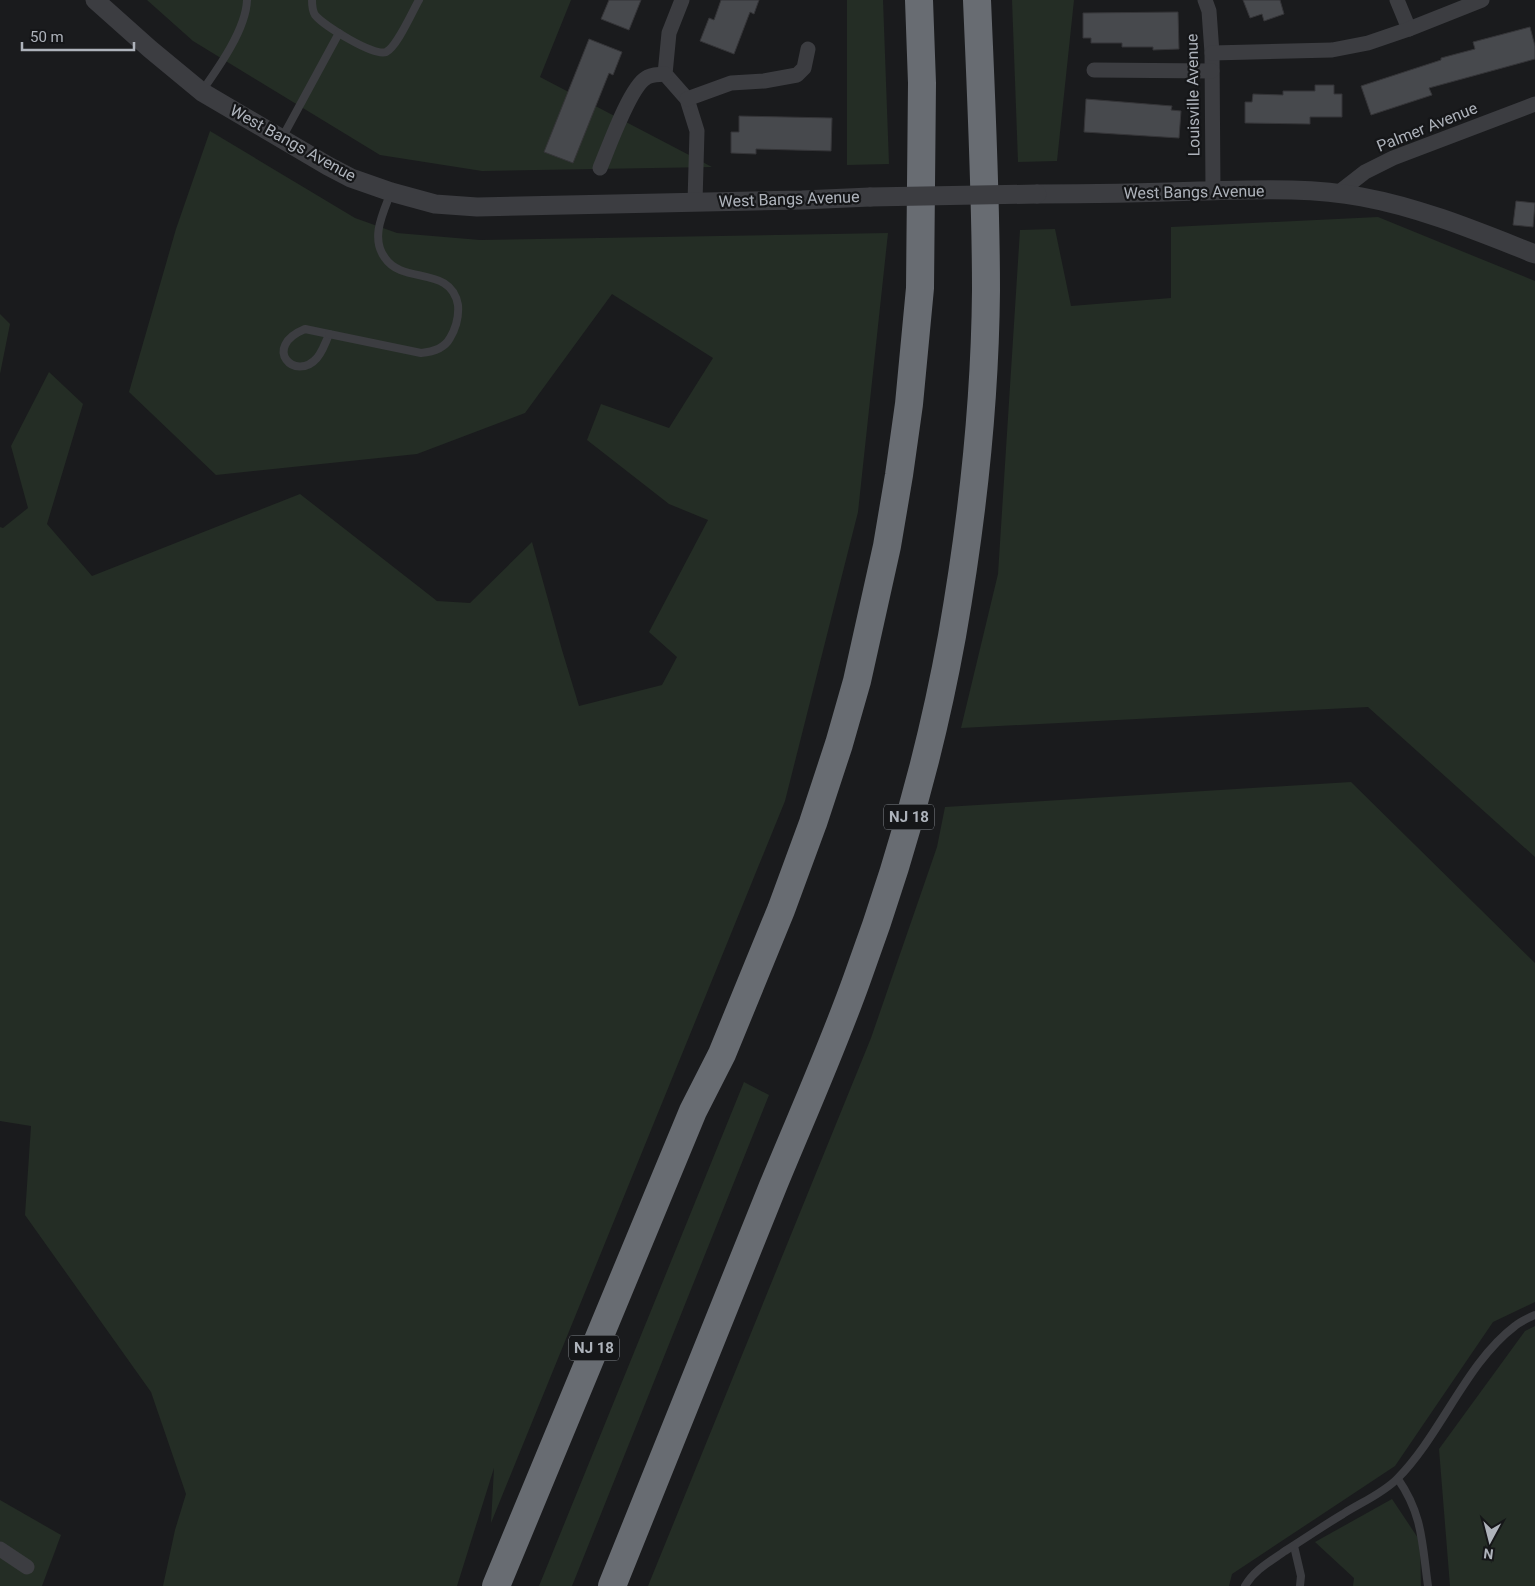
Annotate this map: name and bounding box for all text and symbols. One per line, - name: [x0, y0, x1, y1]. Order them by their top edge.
- scale bar: [22, 20, 135, 52]
- text: 50 m: [30, 28, 64, 46]
- street label: Louisville Avenue: [1182, 33, 1204, 157]
- street label: Palmer Avenue: [1374, 98, 1480, 156]
- street label: West Bangs Avenue: [227, 101, 359, 185]
- street label: West Bangs Avenue: [1123, 181, 1265, 203]
- street label: West Bangs Avenue: [718, 187, 860, 211]
- road number: NJ 18: [884, 804, 934, 830]
- road number: NJ 18: [569, 1336, 619, 1360]
- north arrow: [1465, 1516, 1515, 1566]
- text: N: [1483, 1545, 1494, 1562]

